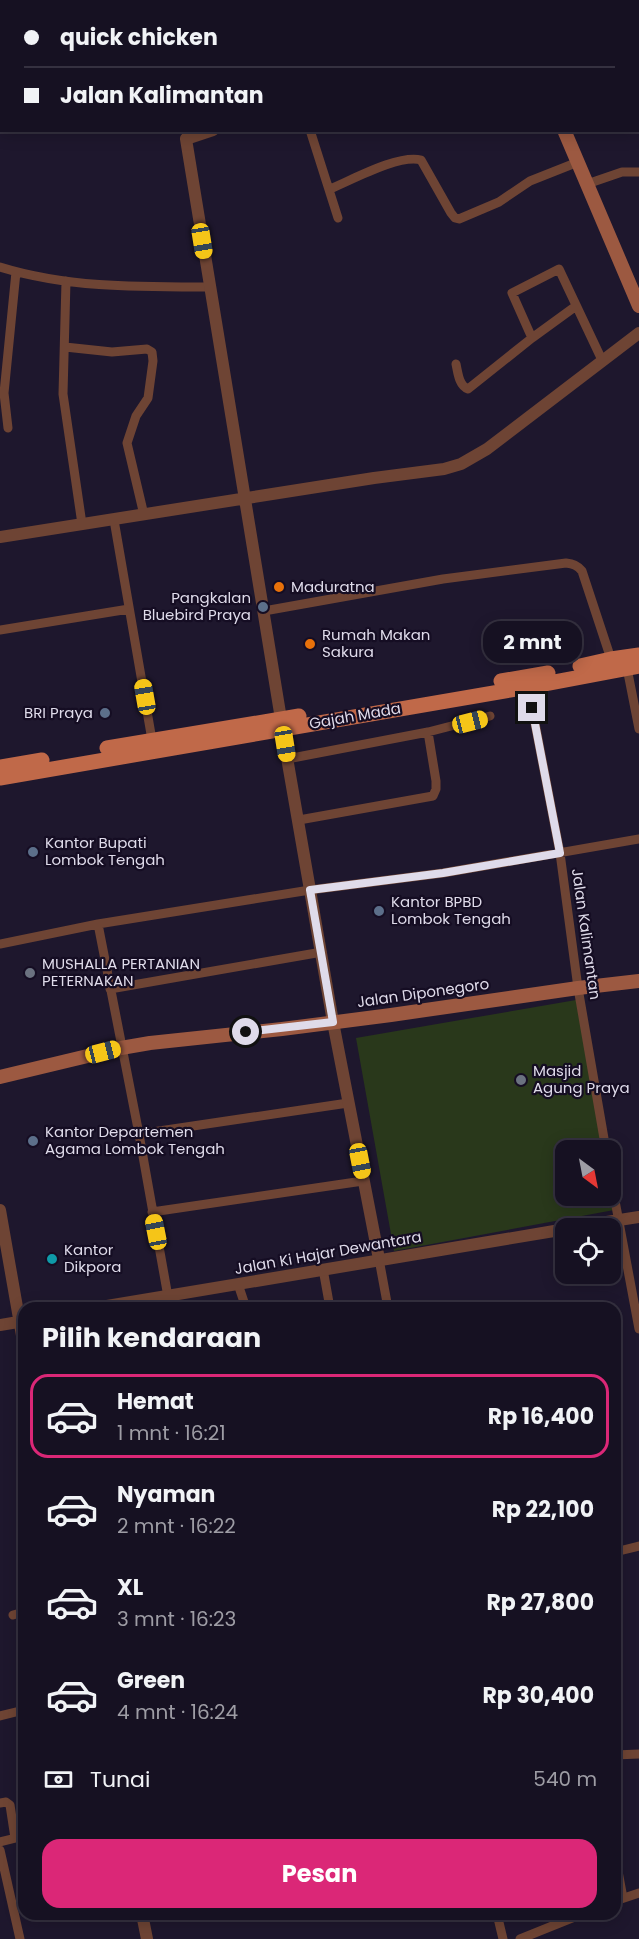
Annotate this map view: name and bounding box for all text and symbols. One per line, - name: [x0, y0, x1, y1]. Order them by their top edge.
- text: quick chicken: [60, 22, 218, 53]
- text: Jalan Kalimantan: [60, 80, 264, 111]
- car: [190, 222, 214, 260]
- place label: Maduratna: [291, 576, 375, 597]
- marker: Maduratna: [272, 580, 286, 594]
- place label: Pangkalan Bluebird Praya: [143, 587, 251, 625]
- marker: Pangkalan Bluebird Praya: [256, 600, 270, 614]
- callout: 2 mnt: [482, 621, 582, 663]
- place label: Rumah Makan Sakura: [322, 624, 430, 662]
- text: 2 mnt: [503, 628, 562, 656]
- marker: Rumah Makan Sakura: [303, 637, 317, 651]
- car: [133, 678, 157, 716]
- route end: [518, 694, 545, 721]
- street label: Gajah Mada: [307, 697, 402, 734]
- place label: BRI Praya: [24, 702, 93, 723]
- marker: BRI Praya: [98, 706, 112, 720]
- car: [450, 709, 490, 735]
- car: [273, 725, 297, 763]
- place label: Kantor Bupati Lombok Tengah: [45, 832, 165, 870]
- marker: Kantor Bupati Lombok Tengah: [26, 845, 40, 859]
- street label: Jalan Kalimantan: [567, 867, 606, 1001]
- place label: Kantor BPBD Lombok Tengah: [391, 891, 511, 929]
- marker: Kantor BPBD Lombok Tengah: [372, 904, 386, 918]
- place label: MUSHALLA PERTANIAN PETERNAKAN: [42, 953, 200, 991]
- marker: MUSHALLA PERTANIAN PETERNAKAN: [23, 966, 37, 980]
- street label: Jalan Diponegoro: [355, 973, 490, 1012]
- route start: [232, 1018, 259, 1045]
- car: [83, 1039, 123, 1065]
- place label: Masjid Agung Praya: [533, 1060, 630, 1098]
- marker: Masjid Agung Praya: [514, 1073, 528, 1087]
- place label: Kantor Departemen Agama Lombok Tengah: [45, 1121, 225, 1159]
- marker: Kantor Departemen Agama Lombok Tengah: [26, 1134, 40, 1148]
- north arrow: [555, 1140, 621, 1206]
- map controls: [555, 1140, 621, 1284]
- car: [348, 1142, 372, 1180]
- car: [144, 1213, 168, 1251]
- button: locate: [555, 1218, 621, 1284]
- street label: Jalan Ki Hajar Dewantara: [233, 1226, 423, 1279]
- place label: Kantor Dikpora: [64, 1239, 122, 1277]
- marker: Kantor Dikpora: [45, 1252, 59, 1266]
- text: Pilih kendaraan: [42, 1319, 261, 1356]
- text: Hemat: [117, 1386, 194, 1417]
- icon: car: [45, 1389, 99, 1443]
- text: Rp 16,400: [488, 1401, 594, 1432]
- text: 1 mnt · 16:21: [117, 1419, 226, 1447]
- text: Nyaman: [117, 1479, 215, 1510]
- icon: car: [45, 1482, 99, 1536]
- text: Rp 22,100: [492, 1494, 594, 1525]
- text: 2 mnt · 16:22: [117, 1512, 236, 1540]
- text: XL: [117, 1572, 143, 1603]
- icon: car: [45, 1575, 99, 1629]
- text: Rp 27,800: [486, 1587, 594, 1618]
- text: 3 mnt · 16:23: [117, 1605, 236, 1633]
- text: Green: [117, 1665, 185, 1696]
- icon: car: [45, 1668, 99, 1722]
- text: Rp 30,400: [483, 1680, 594, 1711]
- text: 4 mnt · 16:24: [117, 1698, 238, 1726]
- icon: cash: [42, 1763, 75, 1796]
- text: Tunai: [90, 1764, 150, 1795]
- text: 540 m: [533, 1765, 597, 1793]
- button: Pesan: [42, 1839, 597, 1908]

